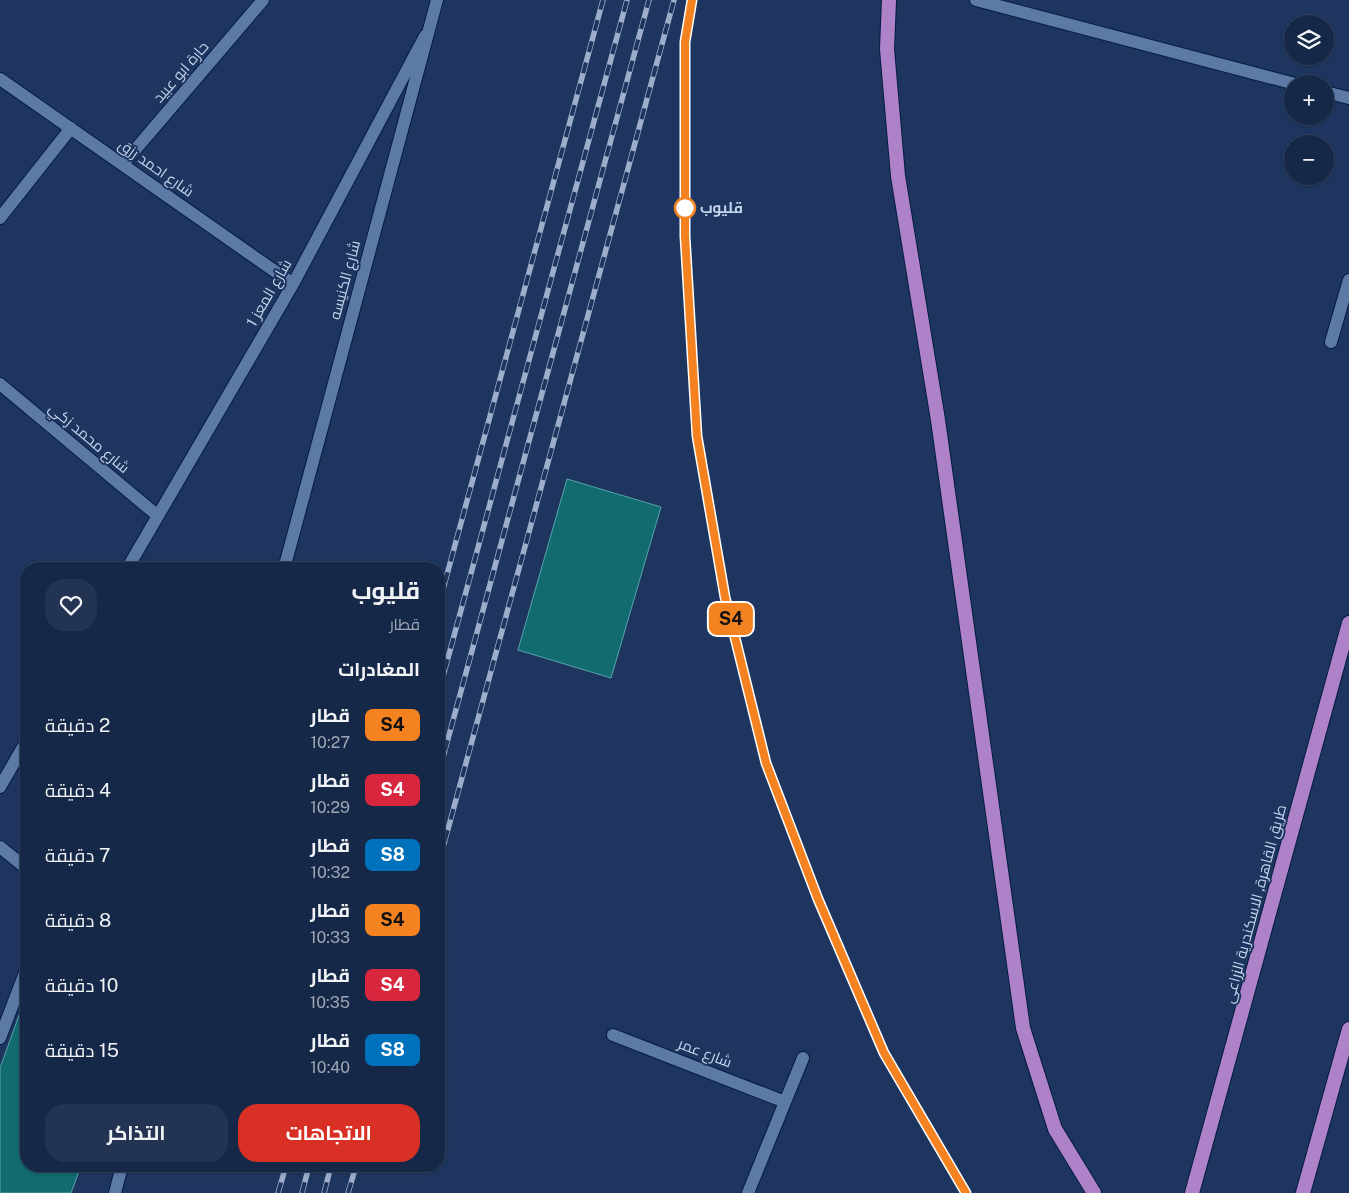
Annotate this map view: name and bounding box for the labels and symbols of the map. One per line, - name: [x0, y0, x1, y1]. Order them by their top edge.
- street label: حارة ابو عبيد: [150, 38, 212, 106]
- street label: شارع احمد رزق: [114, 135, 197, 202]
- marker: قليوب: [674, 197, 696, 219]
- place label: قليوب: [700, 199, 743, 217]
- street label: شارع الكنيسه: [326, 238, 366, 322]
- street label: شارع المعز 1: [243, 256, 297, 331]
- street label: شارع محمد زكي: [43, 399, 133, 479]
- line badge: S4: [708, 603, 754, 635]
- street label: طريق القاهرة, الاسكندرية الزراعى: [1220, 803, 1291, 1006]
- street label: شارع عمر: [674, 1034, 734, 1073]

